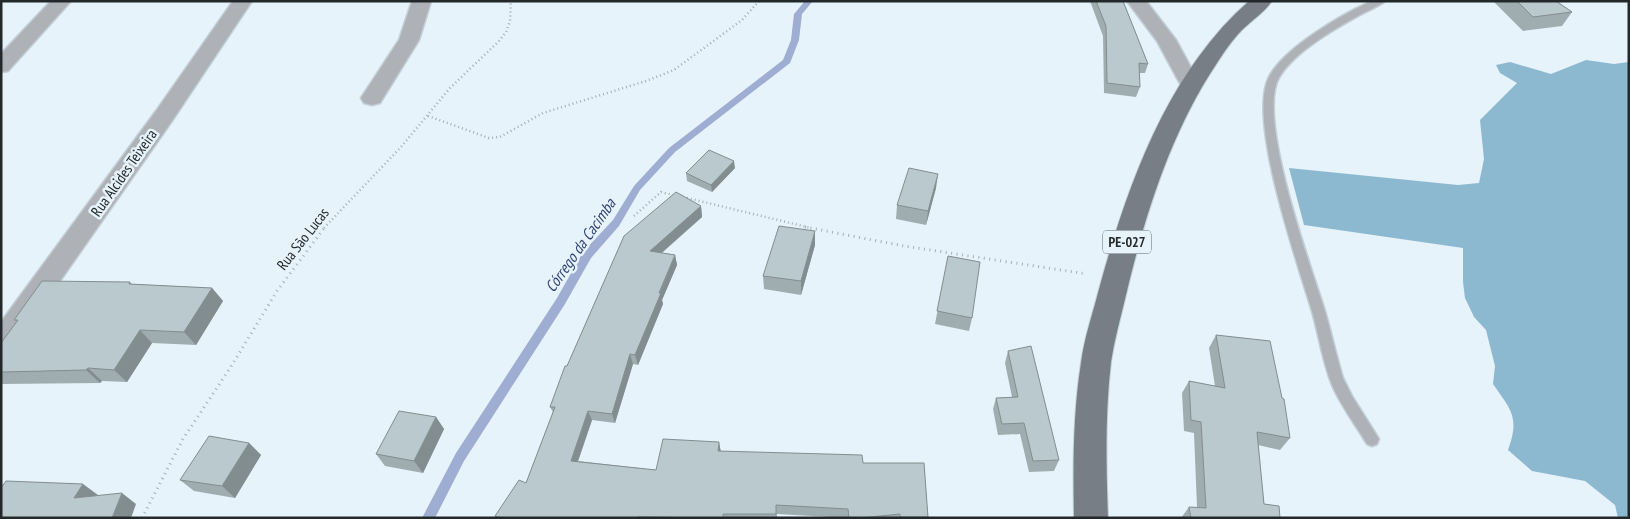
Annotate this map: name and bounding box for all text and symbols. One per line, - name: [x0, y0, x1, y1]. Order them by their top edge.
- street label: Rua Alcides Teixeira: [86, 125, 161, 220]
- water label: Córrego da Cacimba: [540, 193, 620, 296]
- street label: Rua São Lucas: [272, 204, 333, 274]
- road number: PE-027: [1103, 230, 1151, 253]

